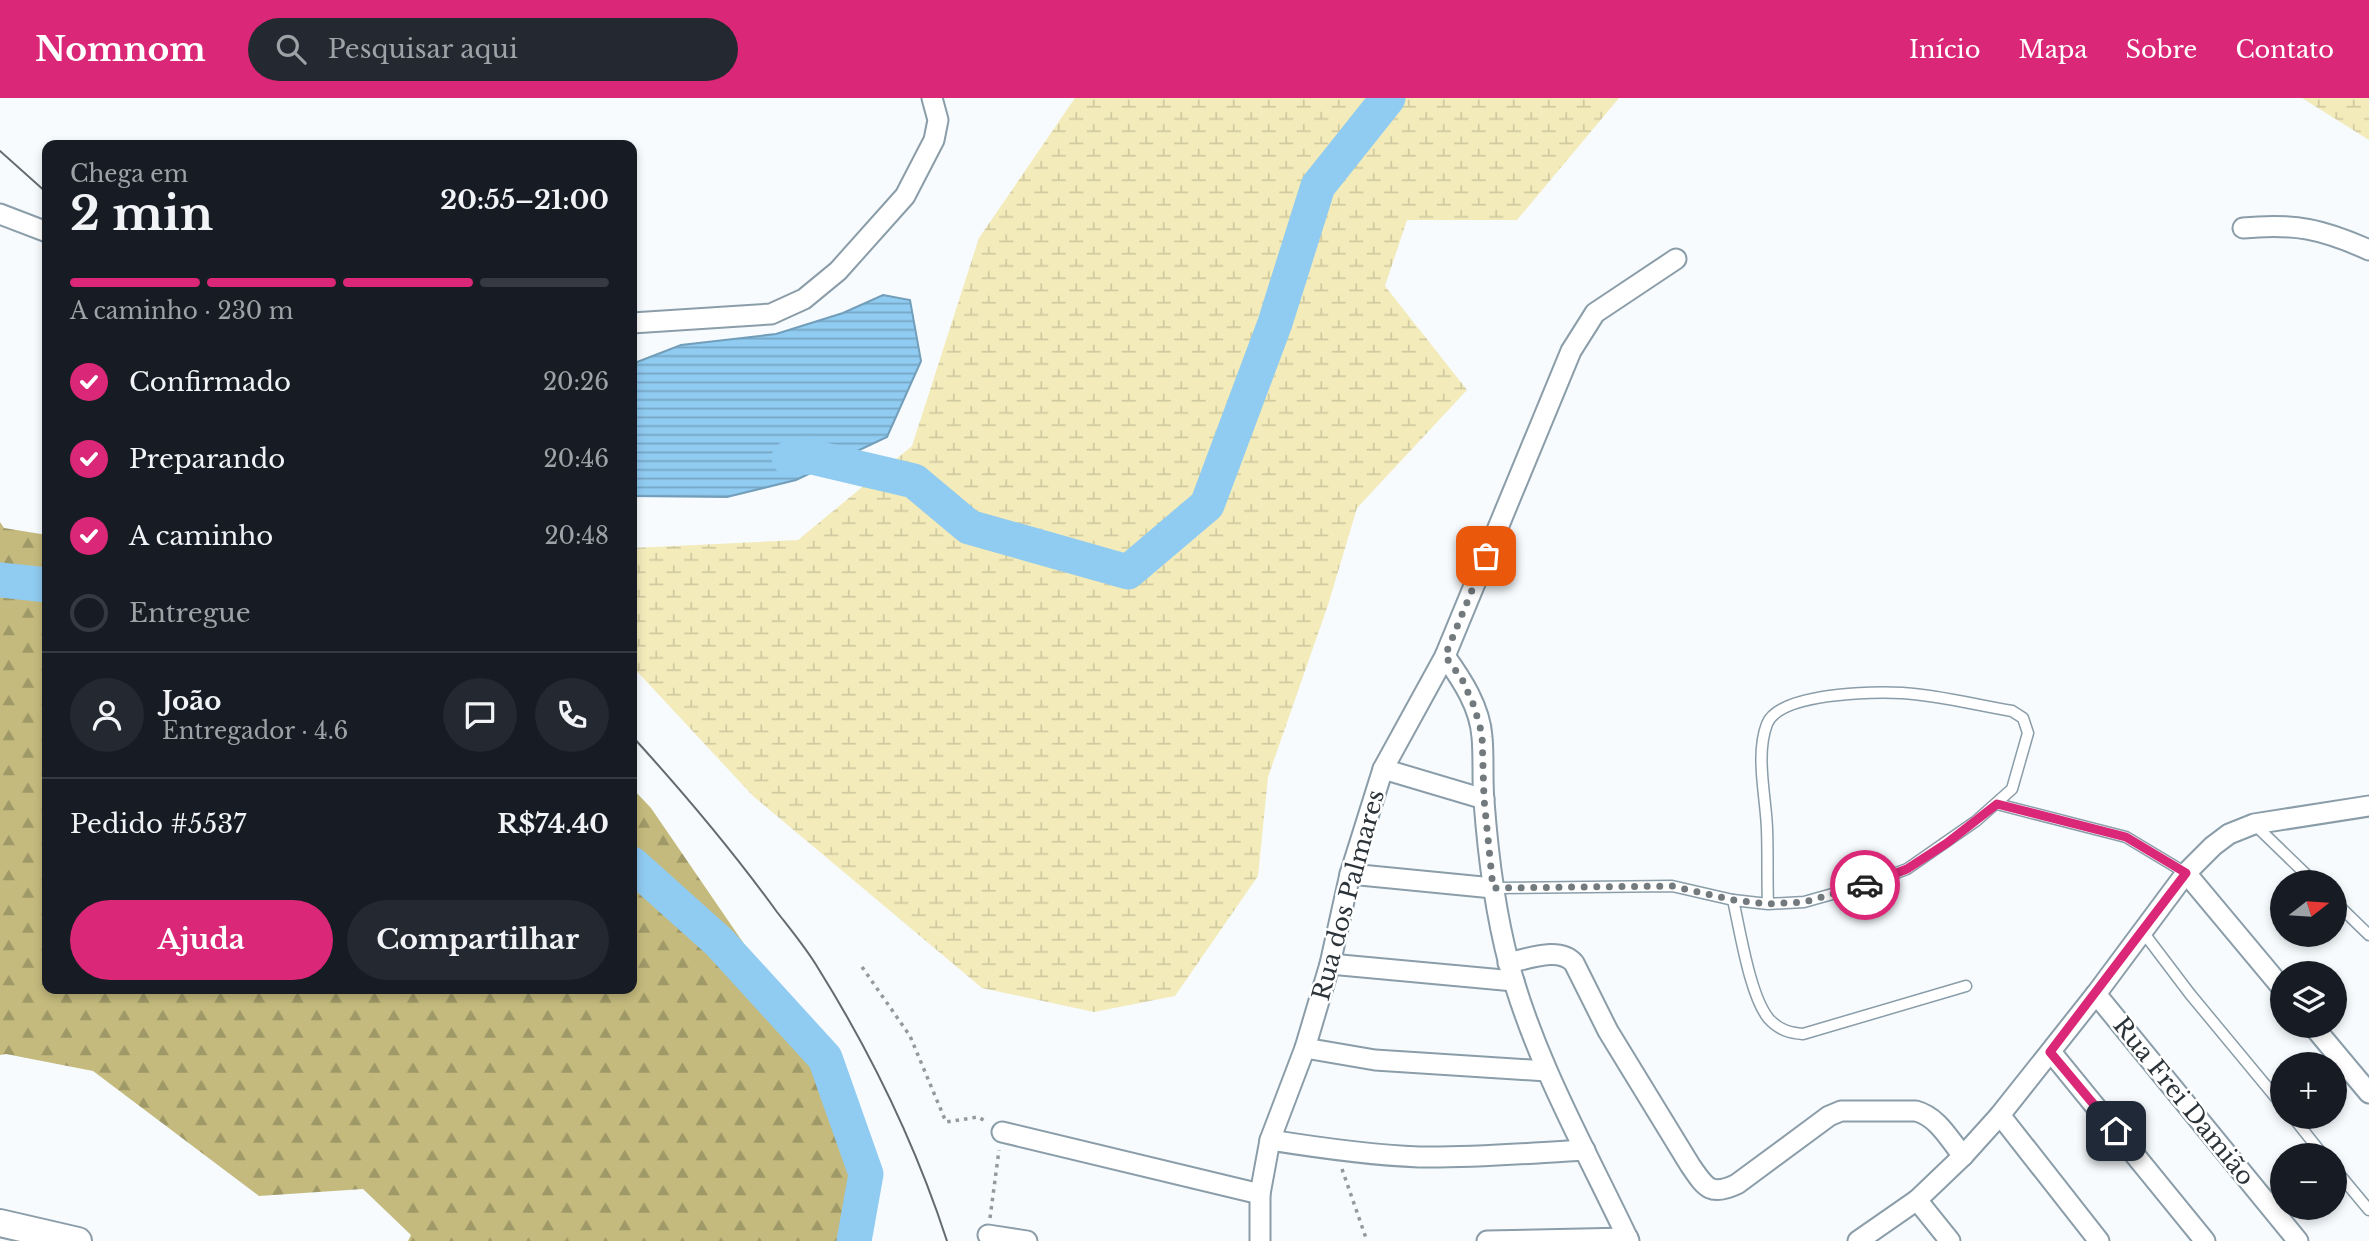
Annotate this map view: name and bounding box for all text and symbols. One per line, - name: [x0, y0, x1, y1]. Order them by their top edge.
- search box: [248, 18, 738, 81]
- text: Nomnom: [35, 29, 206, 70]
- icon: search: [272, 30, 310, 68]
- text: Pesquisar aqui: [328, 33, 518, 65]
- text: Início: [1909, 35, 1981, 64]
- text: Mapa: [2019, 35, 2088, 64]
- text: Sobre: [2126, 35, 2197, 64]
- text: Contato: [2235, 35, 2334, 64]
- text: Chega em: [70, 160, 188, 188]
- text: 20:55–21:00: [440, 184, 609, 216]
- text: 2 min: [70, 185, 213, 242]
- text: A caminho · 230 m: [70, 297, 294, 325]
- icon: check: [70, 363, 108, 401]
- text: Confirmado: [129, 366, 291, 398]
- text: 20:26: [543, 368, 609, 396]
- icon: check: [70, 440, 108, 478]
- text: Preparando: [129, 443, 285, 475]
- text: 20:46: [544, 445, 609, 473]
- icon: check: [70, 517, 108, 555]
- text: A caminho: [129, 520, 273, 552]
- text: 20:48: [544, 522, 609, 550]
- pin: [1456, 526, 1516, 586]
- icon: bag: [1467, 537, 1505, 575]
- text: Entregue: [129, 597, 251, 629]
- button: person: [70, 678, 144, 752]
- button: chat: [443, 678, 517, 752]
- button: phone: [535, 678, 609, 752]
- text: João: [162, 685, 221, 717]
- text: Entregador · 4.6: [162, 717, 348, 745]
- street label: Rua dos Palmares: [1306, 787, 1390, 1003]
- text: Pedido #5537: [70, 808, 246, 840]
- text: R$74.40: [497, 808, 609, 840]
- courier: [1830, 850, 1900, 920]
- icon: car: [1846, 866, 1884, 904]
- north arrow: [2270, 870, 2347, 947]
- map controls: [2270, 870, 2347, 1220]
- button: Ajuda: [70, 900, 333, 980]
- button: Compartilhar: [347, 900, 609, 980]
- button: layers: [2270, 961, 2347, 1038]
- street label: Rua Frei Damião: [2107, 1011, 2261, 1191]
- button: +: [2270, 1052, 2347, 1129]
- pin: [2086, 1101, 2146, 1161]
- icon: home: [2097, 1112, 2135, 1150]
- button: −: [2270, 1143, 2347, 1220]

